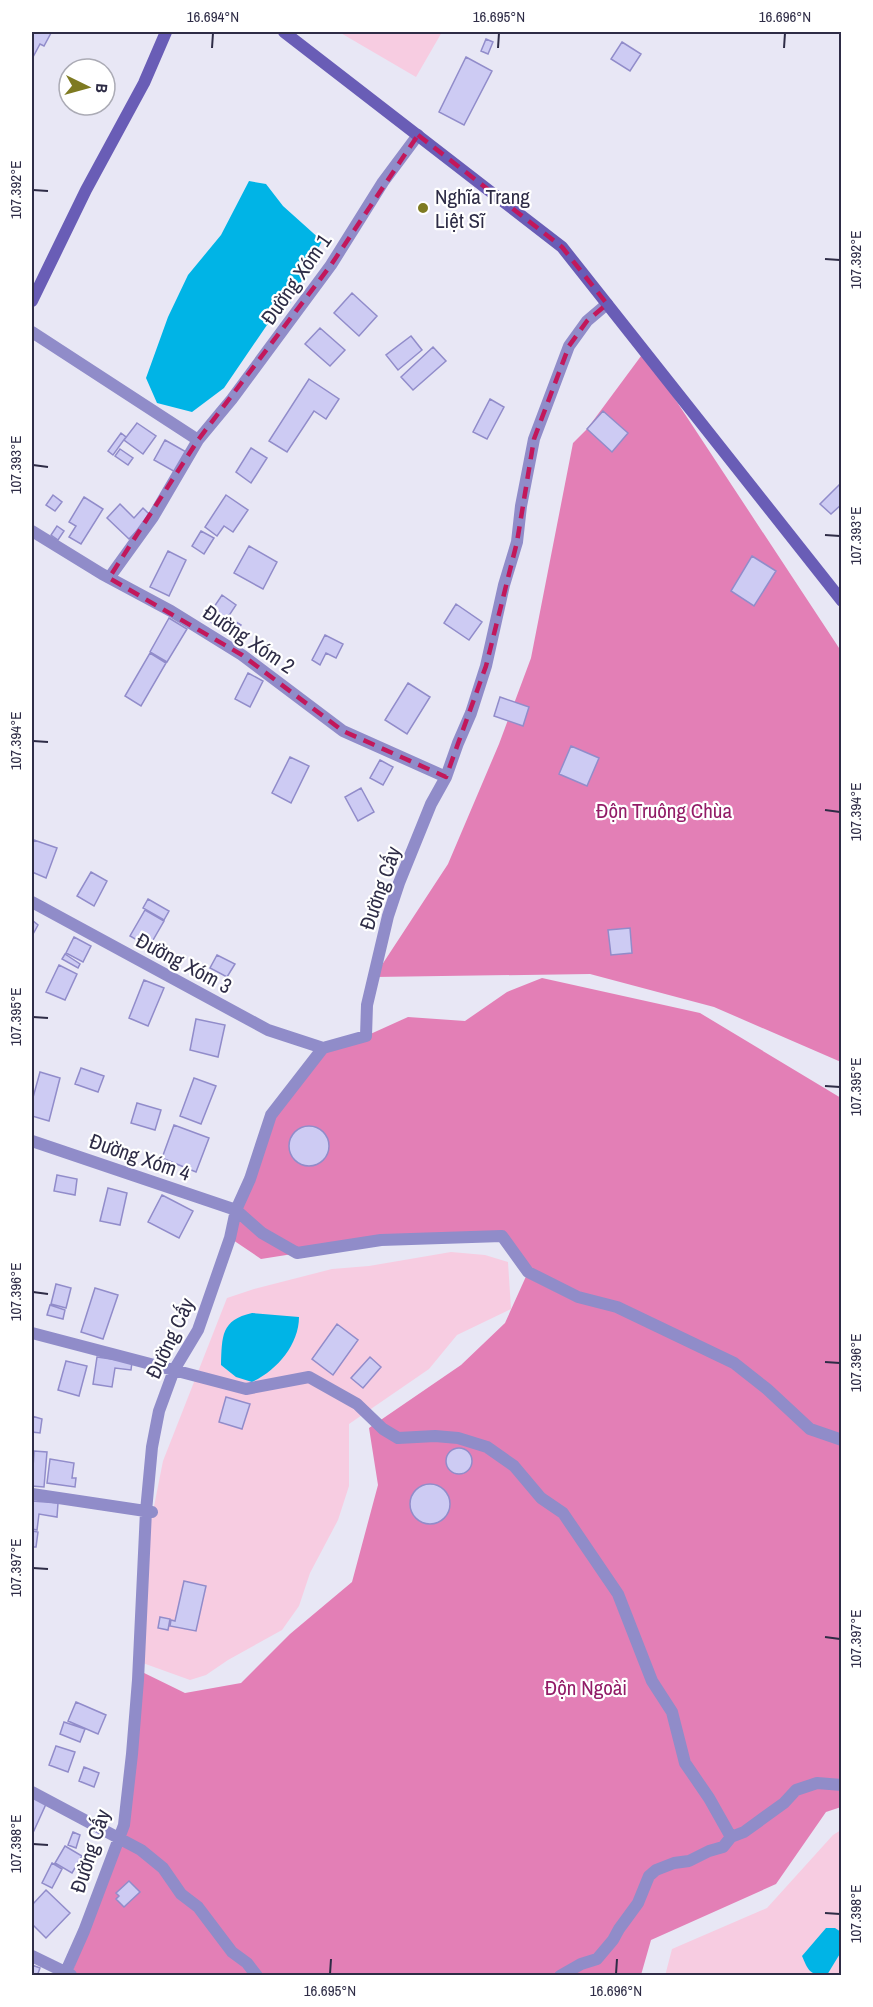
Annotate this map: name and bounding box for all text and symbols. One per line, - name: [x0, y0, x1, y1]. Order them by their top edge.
- text: 16.694°N: [187, 6, 239, 27]
- text: 16.695°N: [473, 6, 525, 27]
- text: 16.696°N: [759, 6, 811, 27]
- north arrow: [57, 57, 117, 117]
- text: B: [91, 83, 113, 94]
- text: 107.392°E: [5, 161, 26, 219]
- place label: Nghĩa Trang Liệt Sĩ: [435, 182, 530, 235]
- marker: Nghĩa Trang Liệt Sĩ: [416, 201, 430, 215]
- street label: Đường Xóm 1: [254, 227, 338, 330]
- text: 107.392°E: [845, 231, 866, 289]
- text: 107.393°E: [5, 436, 26, 494]
- text: 107.393°E: [845, 507, 866, 565]
- street label: Đường Xóm 2: [197, 598, 301, 680]
- text: 107.394°E: [5, 712, 26, 770]
- text: 107.394°E: [845, 783, 866, 841]
- park label: Độn Truông Chùa: [596, 796, 732, 825]
- street label: Đường Cấy: [352, 842, 408, 933]
- street label: Đường Xóm 3: [131, 926, 237, 1000]
- text: 107.395°E: [5, 988, 26, 1046]
- text: 107.395°E: [845, 1058, 866, 1116]
- street label: Đường Xóm 4: [86, 1126, 195, 1188]
- text: 107.396°E: [5, 1263, 26, 1321]
- street label: Đường Cấy: [139, 1292, 202, 1383]
- text: 107.396°E: [845, 1334, 866, 1392]
- text: 107.397°E: [5, 1539, 26, 1597]
- text: 107.397°E: [845, 1610, 866, 1668]
- park label: Độn Ngoài: [545, 1673, 627, 1702]
- street label: Đường Cấy: [63, 1805, 117, 1896]
- text: 107.398°E: [5, 1815, 26, 1873]
- text: 107.398°E: [845, 1885, 866, 1943]
- text: 16.695°N: [304, 1980, 356, 2001]
- text: 16.696°N: [590, 1980, 642, 2001]

